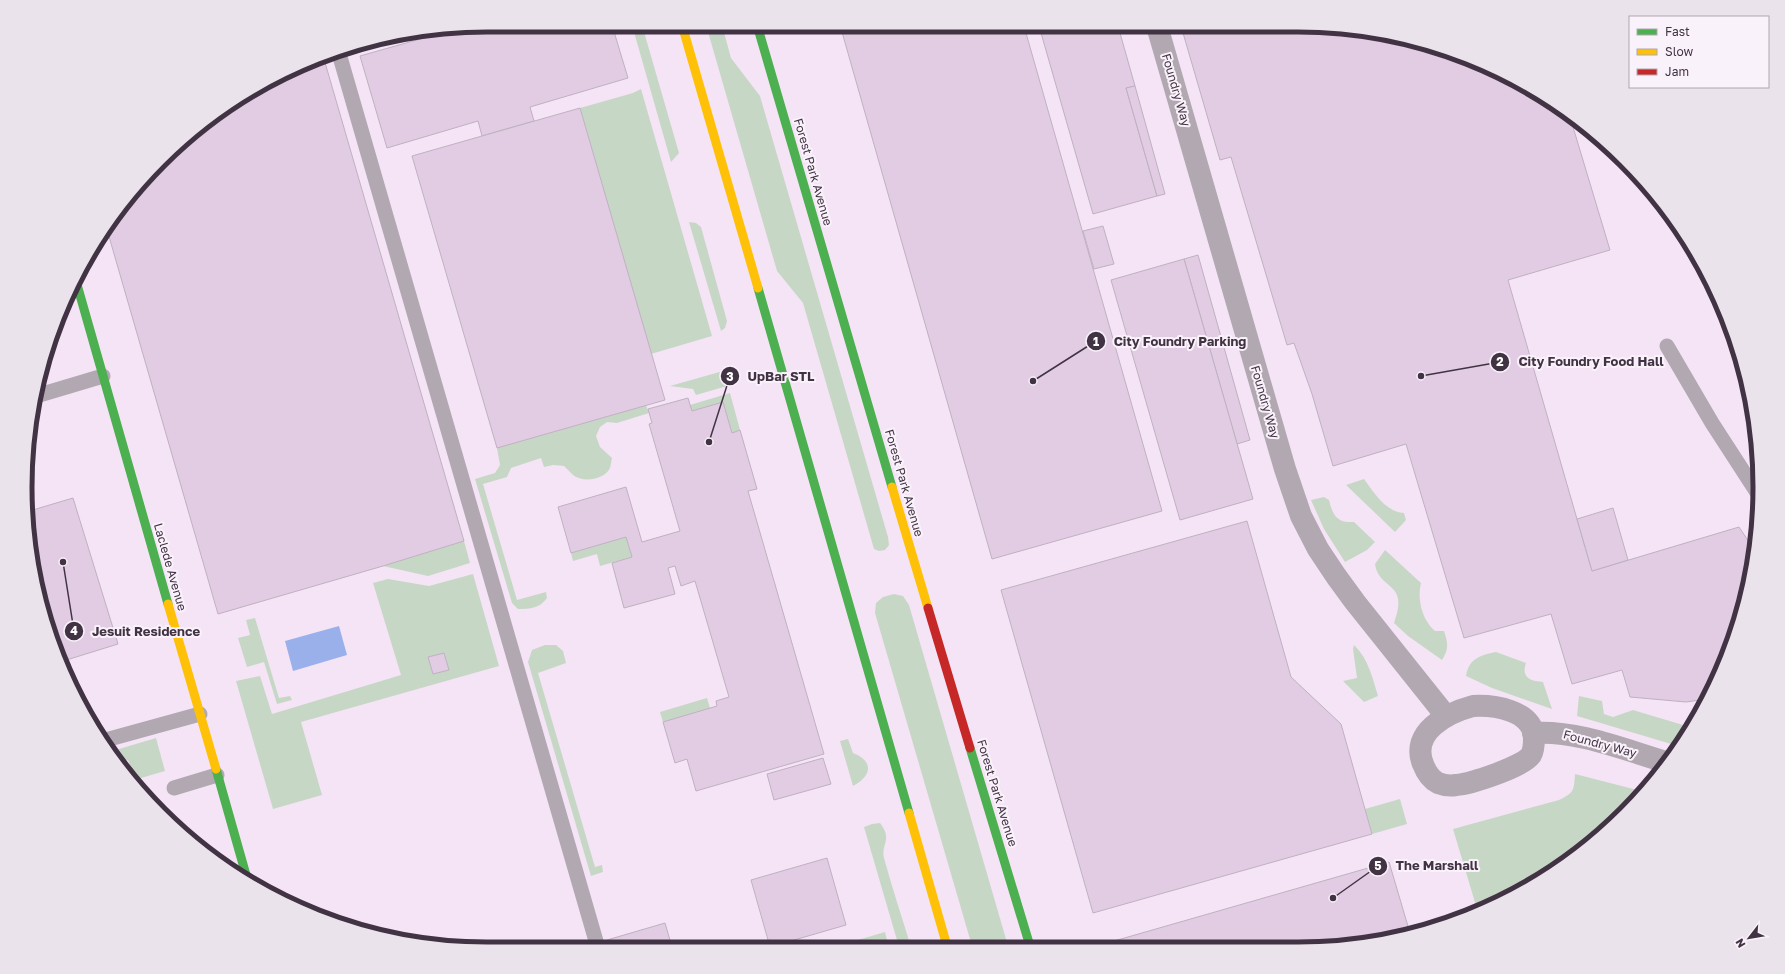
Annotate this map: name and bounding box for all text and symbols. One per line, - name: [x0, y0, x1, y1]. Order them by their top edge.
- legend: [1629, 16, 1769, 88]
- text: Fast: [1665, 24, 1690, 39]
- text: Slow: [1665, 44, 1693, 59]
- street label: Foundry Way: [1159, 52, 1194, 128]
- text: Jam: [1665, 64, 1689, 79]
- street label: Forest Park Avenue: [791, 116, 836, 227]
- callout: City Foundry Parking: [1086, 329, 1255, 354]
- text: City Foundry Parking: [1114, 333, 1246, 349]
- text: 1: [1093, 334, 1099, 349]
- callout: City Foundry Food Hall: [1490, 349, 1671, 374]
- text: City Foundry Food Hall: [1518, 353, 1664, 369]
- text: 2: [1496, 354, 1504, 369]
- callout: UpBar STL: [720, 364, 823, 389]
- street label: Foundry Way: [1248, 364, 1283, 440]
- text: UpBar STL: [748, 368, 815, 384]
- text: 3: [726, 369, 734, 384]
- street label: Forest Park Avenue: [882, 427, 927, 538]
- street label: Laclede Avenue: [151, 521, 190, 613]
- callout: Jesuit Residence: [64, 619, 209, 644]
- text: 4: [70, 623, 78, 638]
- text: Jesuit Residence: [92, 623, 200, 639]
- street label: Foundry Way: [1562, 727, 1639, 761]
- street label: Forest Park Avenue: [974, 737, 1021, 848]
- callout: The Marshall: [1368, 853, 1486, 878]
- text: The Marshall: [1396, 857, 1479, 873]
- text: 5: [1374, 858, 1382, 873]
- north arrow: [1729, 918, 1769, 958]
- text: N: [1732, 936, 1748, 950]

